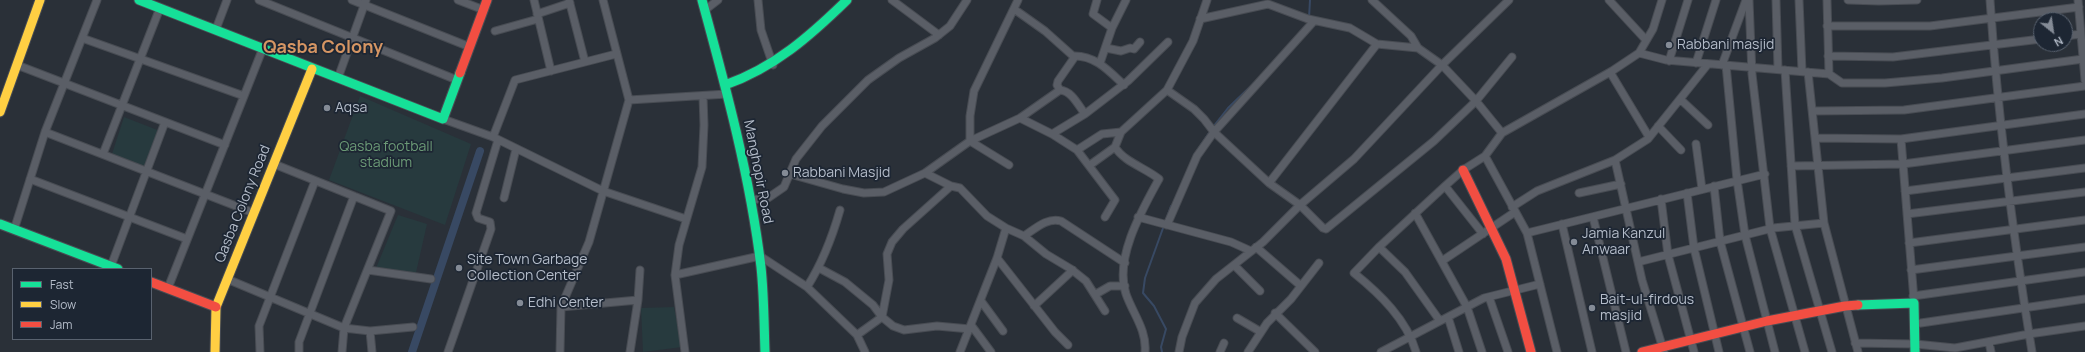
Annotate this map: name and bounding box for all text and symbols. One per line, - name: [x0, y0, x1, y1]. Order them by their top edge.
- north arrow: [2033, 12, 2073, 52]
- text: N: [2052, 33, 2066, 50]
- district label: Qasba Colony: [263, 37, 383, 59]
- place label: Rabbani masjid: [1677, 37, 1774, 53]
- marker: Rabbani masjid: [1664, 40, 1674, 50]
- place label: Aqsa: [335, 100, 367, 116]
- marker: Aqsa: [322, 103, 332, 113]
- street label: Manghopir Road: [740, 119, 776, 225]
- park label: Qasba football stadium: [339, 139, 433, 172]
- street label: Qasba Colony Road: [212, 143, 274, 265]
- place label: Rabbani Masjid: [793, 165, 890, 181]
- marker: Rabbani Masjid: [780, 168, 790, 178]
- place label: Jamia Kanzul Anwaar: [1582, 226, 1665, 258]
- marker: Jamia Kanzul Anwaar: [1569, 237, 1579, 247]
- place label: Site Town Garbage Collection Center: [467, 252, 588, 284]
- marker: Site Town Garbage Collection Center: [454, 263, 464, 273]
- legend: [12, 268, 152, 340]
- text: Fast: [50, 276, 74, 293]
- place label: Bait-ul-firdous masjid: [1600, 292, 1694, 324]
- place label: Edhi Center: [528, 295, 604, 311]
- text: Slow: [50, 296, 76, 313]
- marker: Edhi Center: [515, 298, 525, 308]
- marker: Bait-ul-firdous masjid: [1587, 303, 1597, 313]
- text: Jam: [50, 316, 72, 333]

